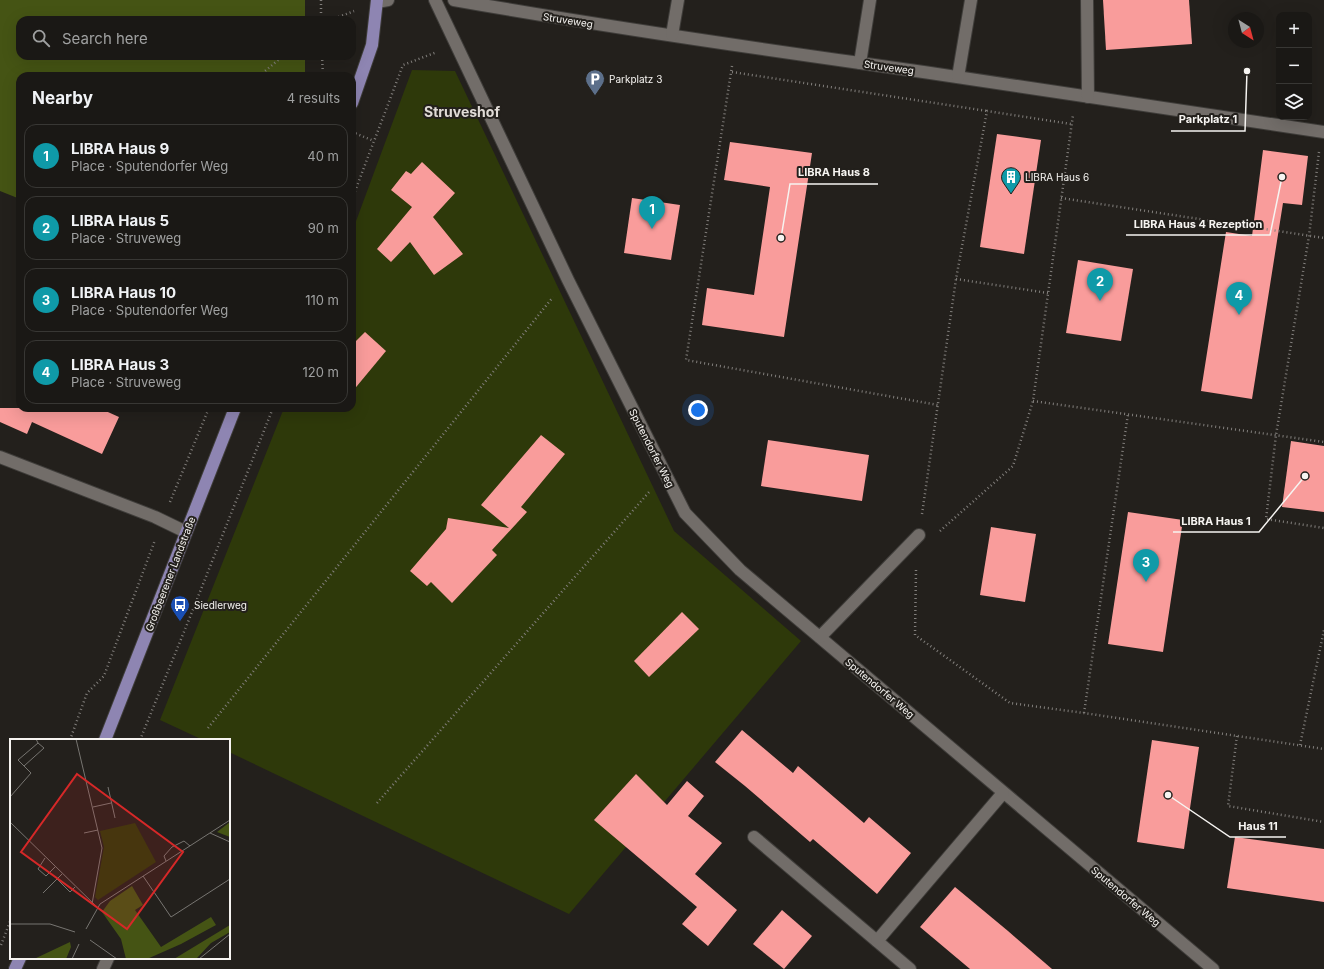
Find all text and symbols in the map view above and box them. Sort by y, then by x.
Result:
street label: Struveweg [542,10,594,30]
north arrow [1228,12,1264,48]
map controls [1276,12,1312,120]
button: + [1276,12,1312,48]
search box [16,16,356,60]
icon: search [30,27,52,49]
text: Search here [62,29,148,48]
button: − [1276,48,1312,84]
street label: Struveweg [863,58,915,76]
parking icon: Parkplatz 3 [584,68,606,96]
place label: Parkplatz 3 [609,73,662,85]
button: layers [1276,84,1312,120]
text: Nearby [32,88,93,108]
text: 4 results [287,90,340,106]
district label: Struveshof [424,103,500,120]
callout: Parkplatz 1 [1171,108,1245,131]
text: Parkplatz 1 [1179,112,1237,126]
text: LIBRA Haus 9 [71,139,169,158]
text: 1 [43,148,49,164]
text: 40 m [307,148,339,164]
text: Place · Sputendorfer Weg [71,158,228,174]
callout: LIBRA Haus 8 [790,161,878,184]
text: LIBRA Haus 8 [798,165,870,179]
building icon: LIBRA Haus 6 [1000,166,1022,194]
place label: LIBRA Haus 6 [1025,171,1089,183]
pin: 1 [639,196,665,229]
text: LIBRA Haus 5 [71,211,169,230]
callout: LIBRA Haus 4 Rezeption [1126,212,1270,235]
text: LIBRA Haus 4 Rezeption [1134,217,1262,231]
text: 2 [42,220,50,236]
text: 90 m [308,220,339,236]
text: Place · Struveweg [71,230,181,246]
pin: 2 [1087,268,1113,301]
pin: 4 [1226,282,1252,315]
text: LIBRA Haus 10 [71,283,176,302]
text: 3 [42,292,50,308]
text: 110 m [305,292,339,308]
text: Place · Sputendorfer Weg [71,302,228,318]
text: LIBRA Haus 3 [71,355,169,374]
text: 4 [42,364,50,380]
text: 120 m [303,364,339,380]
text: Place · Struveweg [71,374,181,390]
your location [688,400,708,420]
street label: Sputendorfer Weg [627,407,677,489]
callout: LIBRA Haus 1 [1173,509,1259,532]
text: LIBRA Haus 1 [1181,514,1251,528]
street label: Großbeerener Landstraße [143,515,198,633]
pin: 3 [1133,549,1159,582]
bus stop icon: Siedlerweg [169,594,191,622]
place label: Siedlerweg [194,599,247,611]
street label: Sputendorfer Weg [843,656,917,720]
inset map [10,739,230,959]
callout: Haus 11 [1230,814,1286,837]
text: Haus 11 [1238,819,1278,833]
street label: Sputendorfer Weg [1089,864,1163,928]

